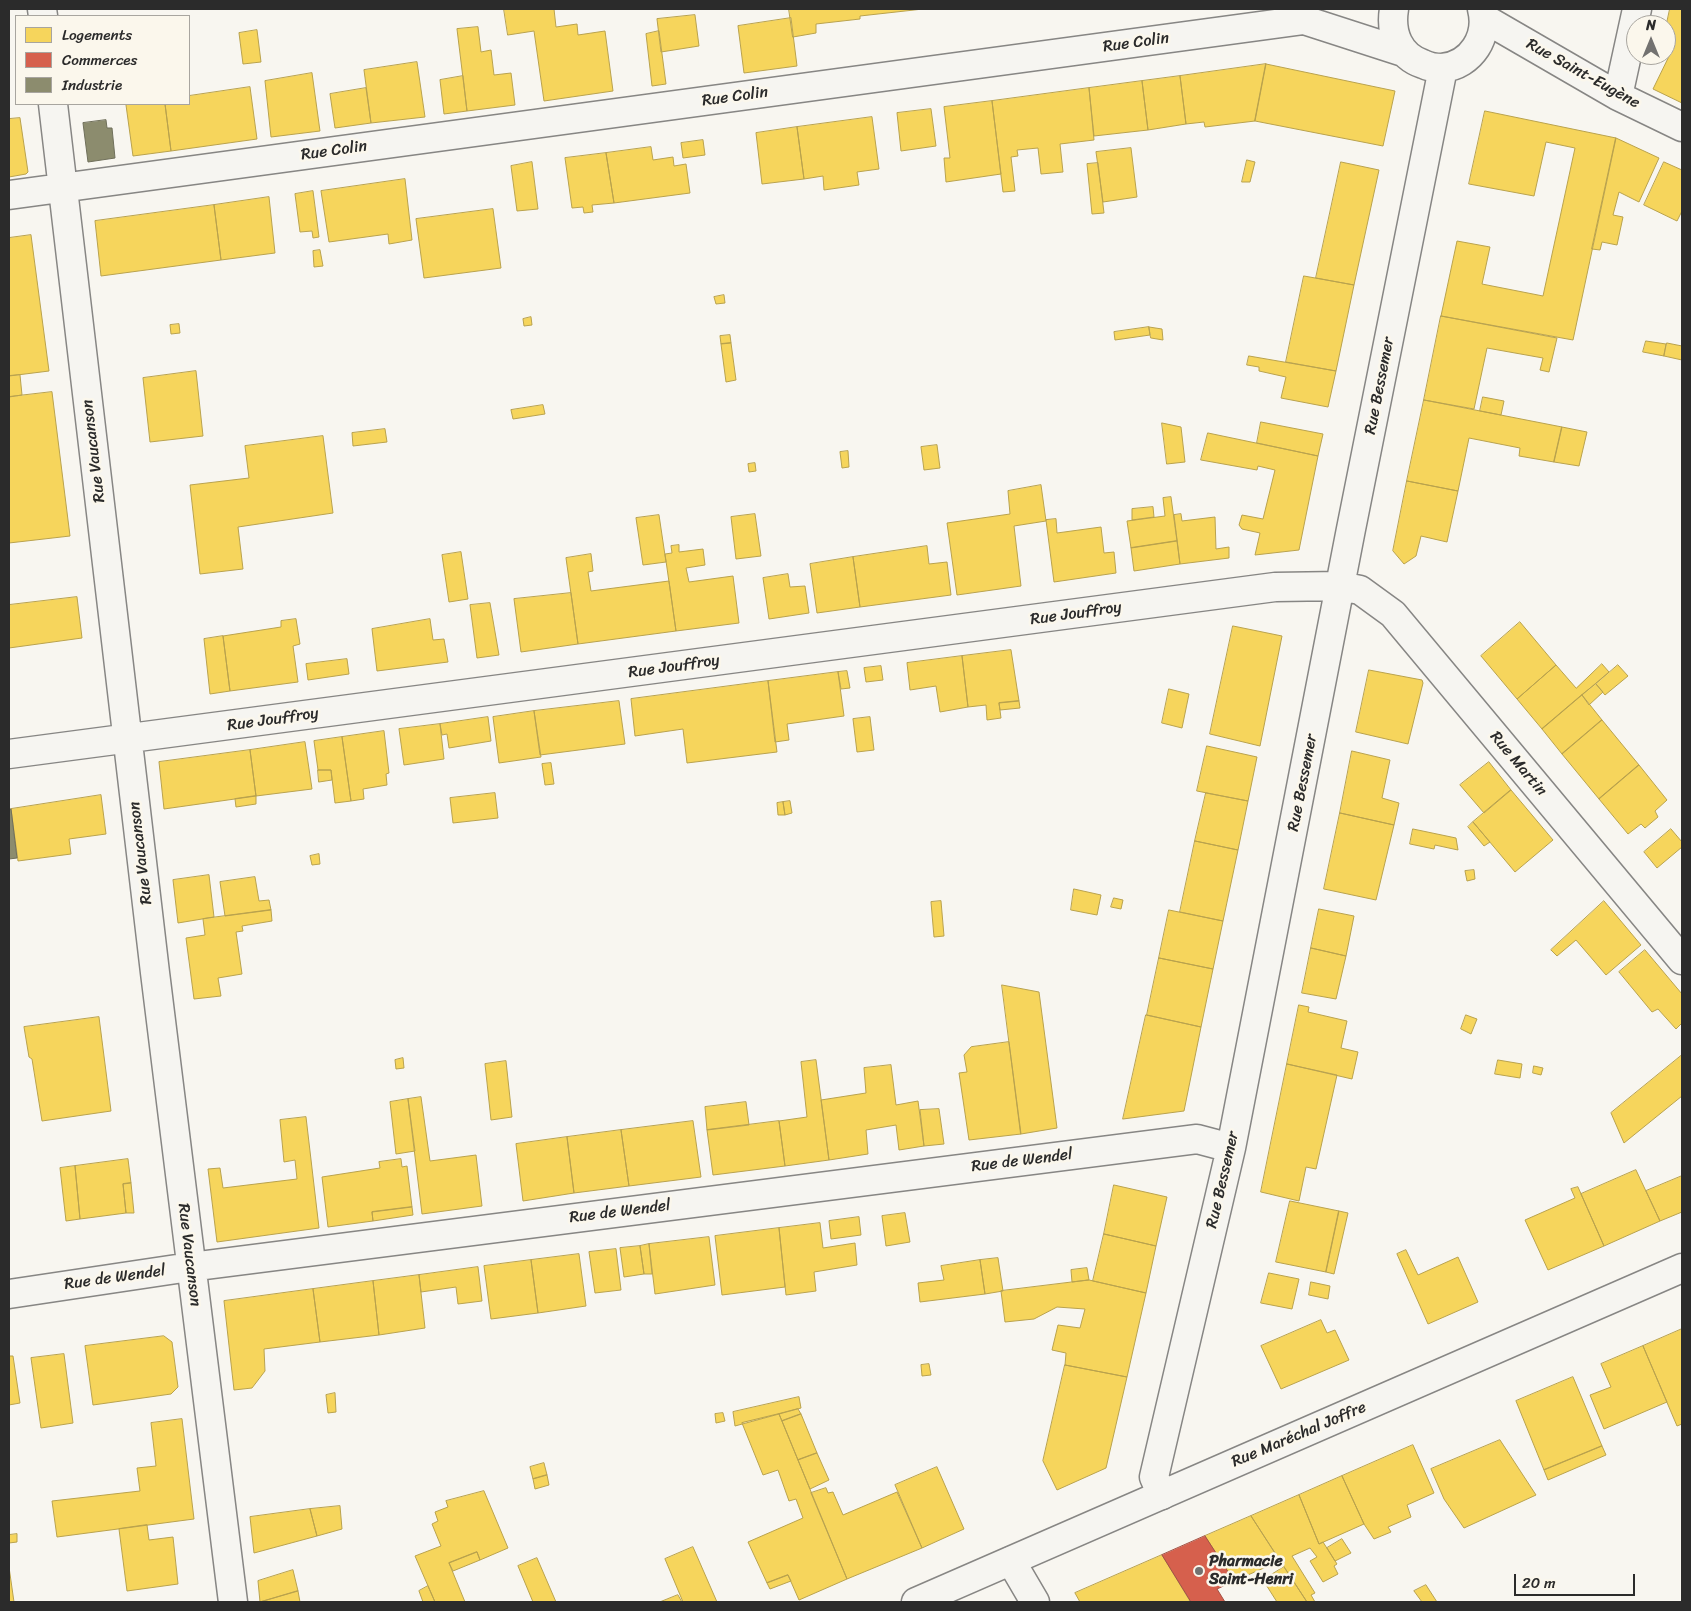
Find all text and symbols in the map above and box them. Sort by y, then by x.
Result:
text: N [1646,13,1656,38]
legend [15,15,190,105]
north arrow [1626,15,1676,65]
text: Logements [62,22,132,48]
street label: Rue Colin [1102,29,1170,57]
street label: Rue Saint-Eugène [1523,35,1643,113]
text: Commerces [62,47,138,73]
text: Industrie [62,72,122,98]
street label: Rue Colin [701,83,769,111]
street label: Rue Colin [300,137,368,165]
street label: Rue Bessemer [1361,336,1399,436]
street label: Rue Vaucanson [78,398,110,504]
street label: Rue Jouffroy [1029,598,1123,630]
street label: Rue Jouffroy [627,651,721,683]
street label: Rue Jouffroy [226,704,320,736]
street label: Rue Martin [1485,728,1551,800]
street label: Rue Bessemer [1284,733,1322,833]
street label: Rue Vaucanson [125,800,157,906]
street label: Rue Bessemer [1203,1130,1243,1230]
street label: Rue de Wendel [970,1145,1074,1177]
street label: Rue de Wendel [568,1196,672,1228]
street label: Rue Vaucanson [173,1202,205,1308]
street label: Rue de Wendel [63,1261,167,1295]
street label: Rue Maréchal Joffre [1229,1398,1369,1472]
place label: Pharmacie Saint-Henri [1209,1552,1293,1590]
scale bar [1516,1564,1637,1596]
marker: Pharmacie Saint-Henri [1193,1565,1205,1577]
text: 20 m [1522,1570,1556,1596]

